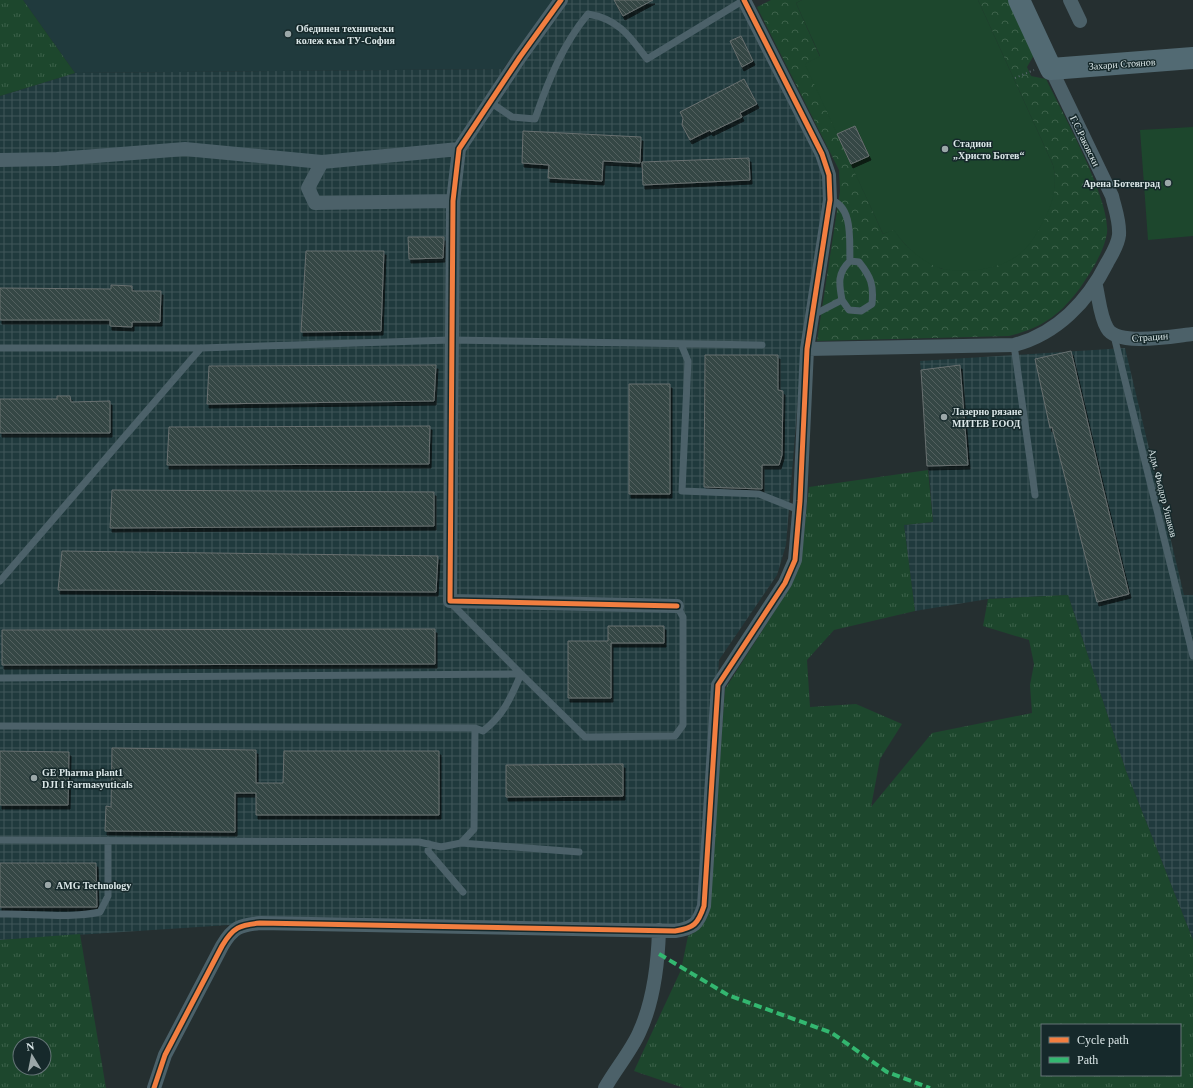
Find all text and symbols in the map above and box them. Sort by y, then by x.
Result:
place label: Обединен технически колеж към ТУ-София [296,23,395,46]
marker: Обединен технически колеж към ТУ-София [283,29,293,39]
street label: Захари Стоянов [1088,56,1156,72]
street label: Г.С.Раковски [1068,114,1102,169]
place label: Стадион „Христо Ботев“ [953,138,1025,161]
marker: Стадион „Христо Ботев“ [940,144,950,154]
place label: Арена Ботевград [1083,178,1160,189]
marker: Арена Ботевград [1163,178,1173,188]
street label: Страцин [1131,330,1169,344]
place label: Лазерно рязане МИТЕВ ЕООД [952,406,1022,429]
marker: Лазерно рязане МИТЕВ ЕООД [939,412,949,422]
street label: Адм. Фьодор Ушаков [1147,448,1179,539]
place label: GE Pharma plant1 DJI I Farmasyuticals [42,767,133,790]
marker: GE Pharma plant1 DJI I Farmasyuticals [29,773,39,783]
marker: AMG Technology [43,880,53,890]
place label: AMG Technology [56,880,131,891]
legend [1041,1024,1181,1076]
text: Cycle path [1077,1033,1129,1047]
north arrow [12,1036,52,1076]
text: N [25,1040,35,1053]
text: Path [1077,1053,1098,1067]

